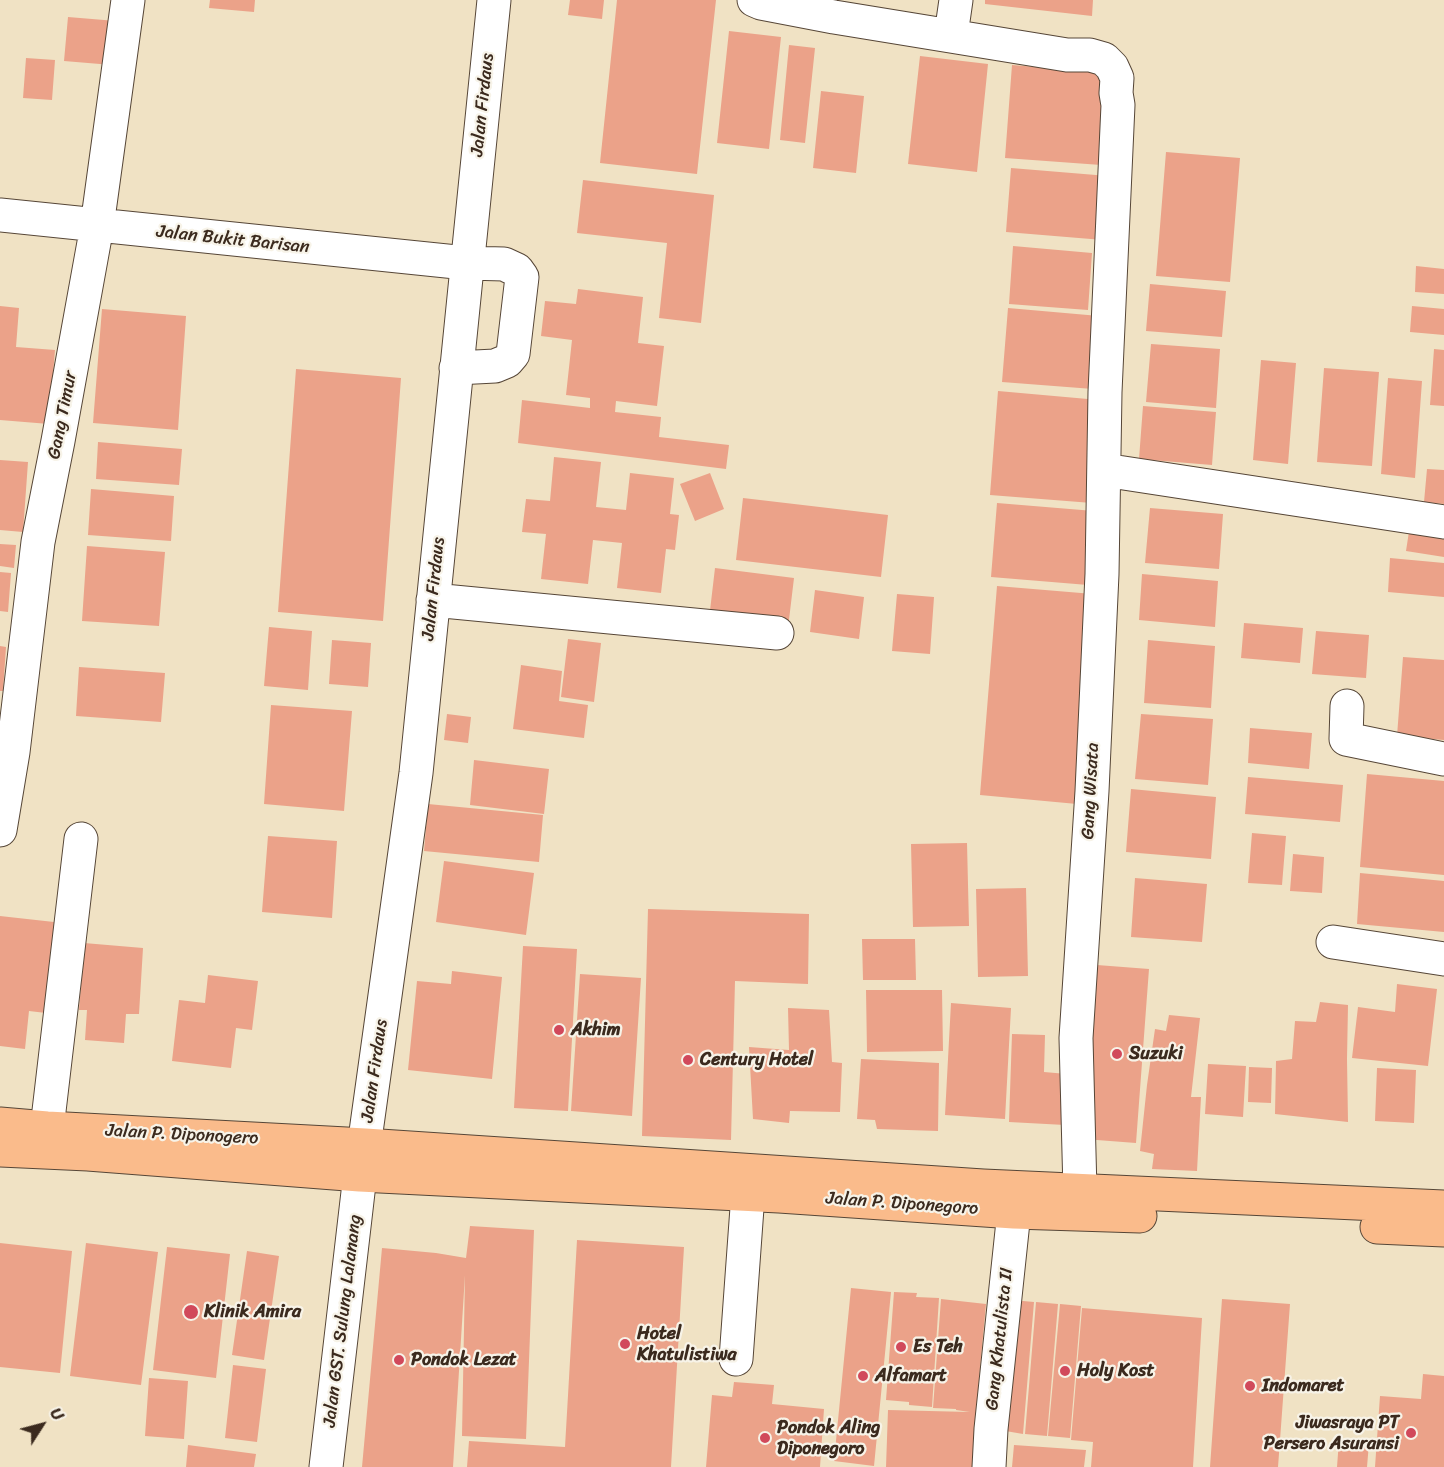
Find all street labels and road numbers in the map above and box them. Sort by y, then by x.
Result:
street label: Jalan Firdaus [467,52,499,158]
street label: Jalan Bukit Barisan [155,221,311,259]
street label: Gang Timur [44,369,82,461]
street label: Jalan Firdaus [418,536,450,642]
street label: Gang Wisata [1078,742,1104,840]
street label: Jalan Firdaus [357,1018,393,1124]
street label: Jalan P. Diponogero [105,1120,259,1150]
street label: Jalan P. Diponegoro [825,1188,979,1220]
street label: Jalan GST. Sulung Lalanang [319,1213,367,1429]
street label: Gang Khatulista II [982,1267,1018,1411]

